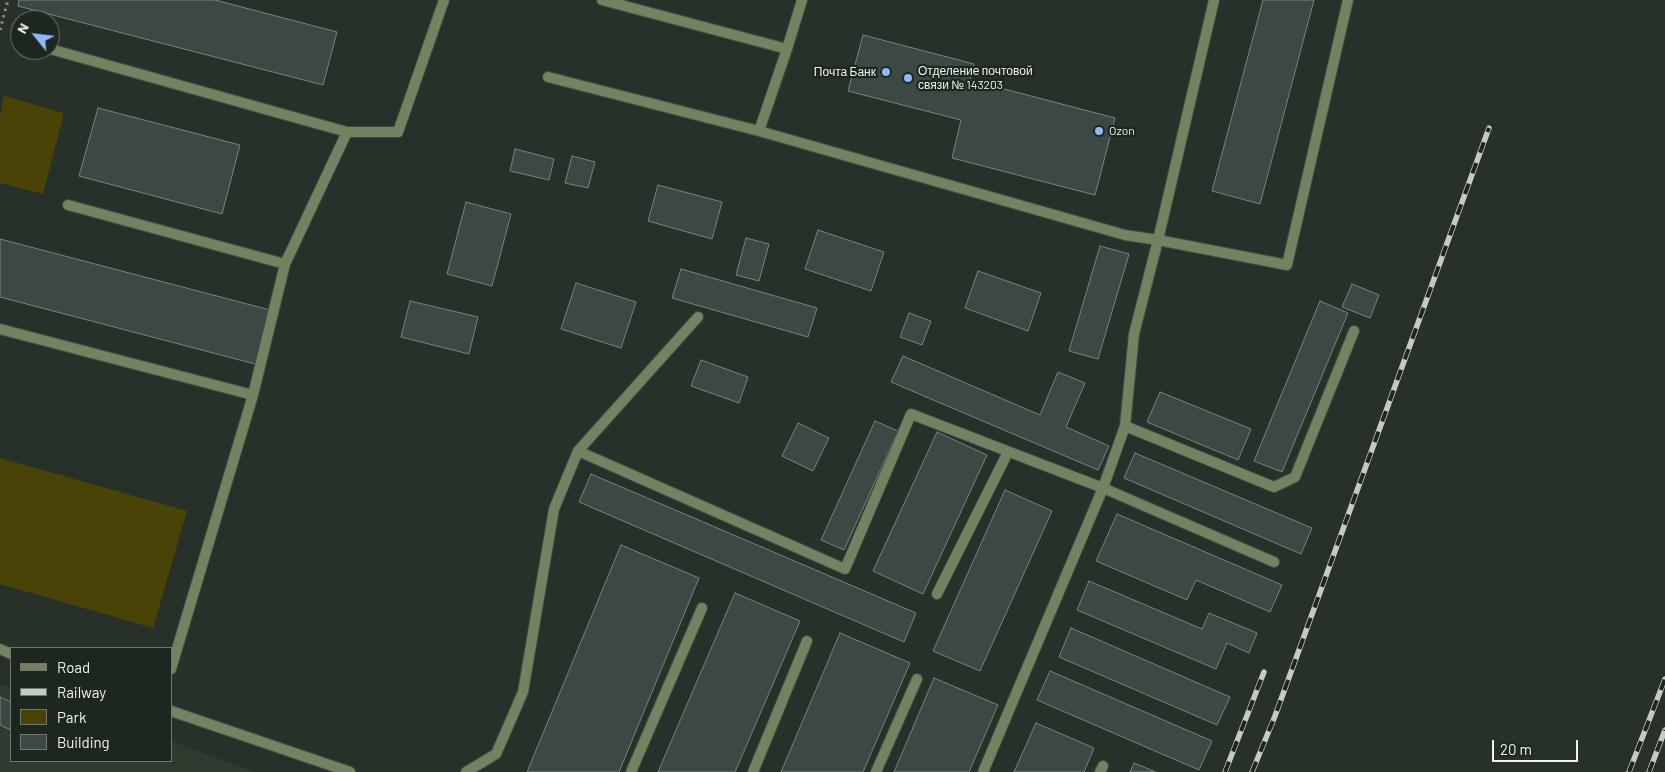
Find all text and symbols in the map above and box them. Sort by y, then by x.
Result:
north arrow [10,10,60,60]
text: N [13,20,32,36]
place label: Отделение почтовой связи № 143203 [918,64,1033,92]
place label: Почта Банк [814,65,876,79]
marker: Почта Банк [880,66,892,78]
marker: Отделение почтовой связи № 143203 [902,72,914,84]
place label: Ozon [1109,124,1135,138]
marker: Ozon [1093,125,1105,137]
legend [10,647,172,762]
text: Road [57,658,90,676]
text: Railway [57,683,106,701]
text: Park [57,708,86,726]
scale bar [1495,730,1581,762]
text: Building [57,733,110,751]
text: 20 m [1500,740,1532,758]

